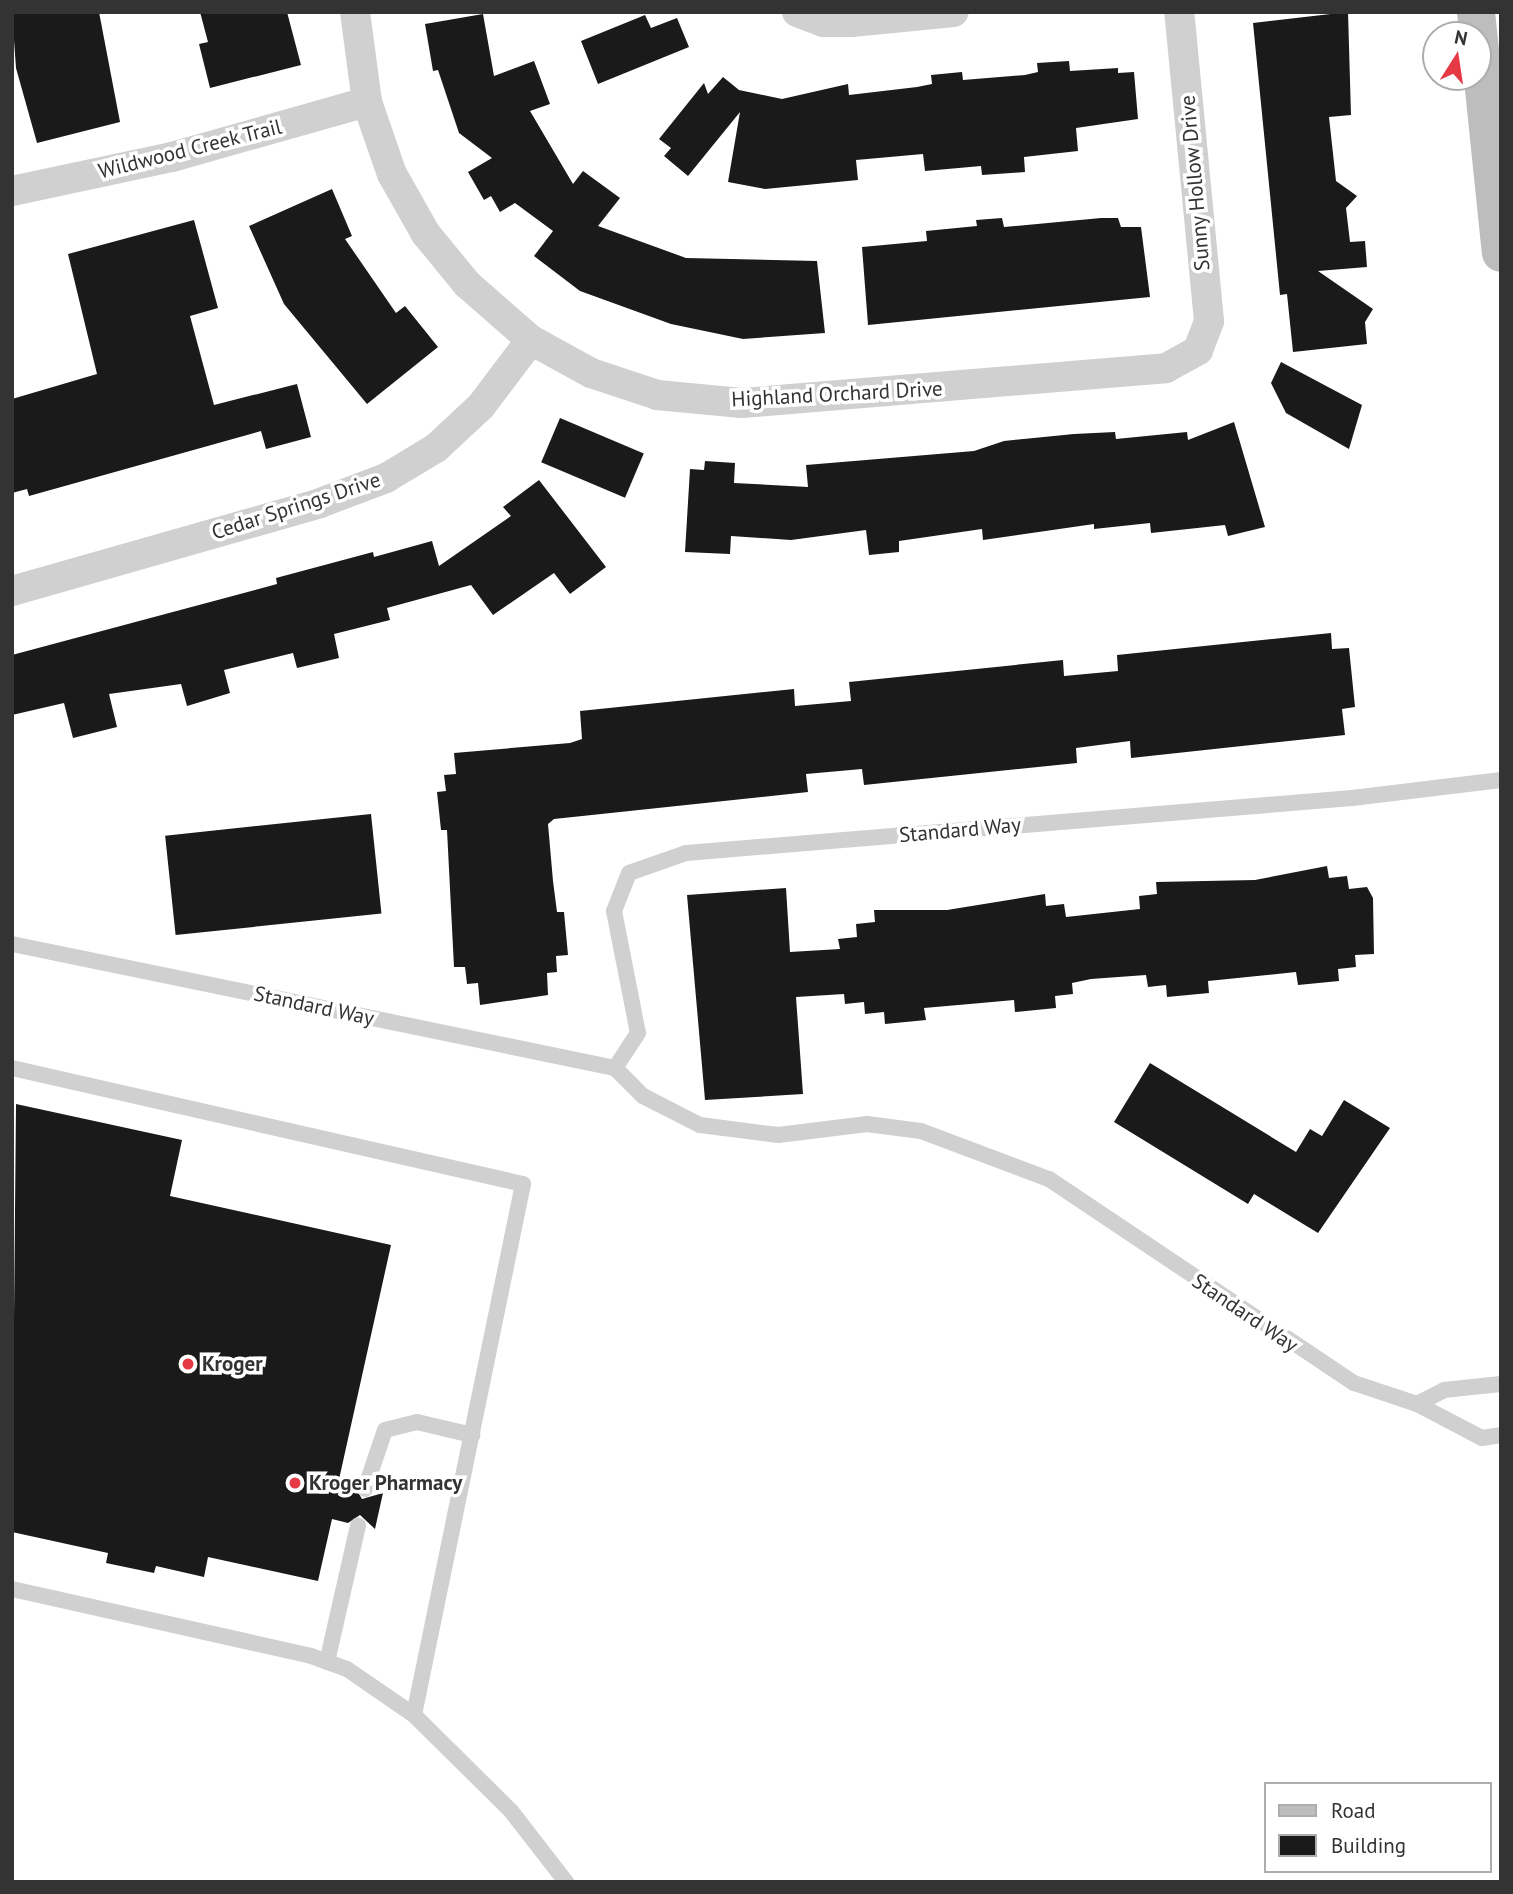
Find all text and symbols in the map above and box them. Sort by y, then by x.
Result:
north arrow [1422,21,1492,91]
text: N [1452,24,1470,50]
street label: Sunny Hollow Drive [1175,93,1215,273]
street label: Wildwood Creek Trail [95,114,285,184]
street label: Highland Orchard Drive [731,376,943,412]
street label: Cedar Springs Drive [208,467,384,545]
street label: Standard Way [898,812,1022,848]
street label: Standard Way [251,981,377,1031]
street label: Standard Way [1187,1268,1303,1358]
place label: Kroger [202,1351,263,1377]
marker: Kroger [180,1356,196,1372]
place label: Kroger Pharmacy [309,1470,462,1496]
marker: Kroger Pharmacy [287,1475,303,1491]
legend [1264,1782,1492,1873]
text: Road [1331,1797,1375,1824]
text: Building [1331,1832,1406,1859]

